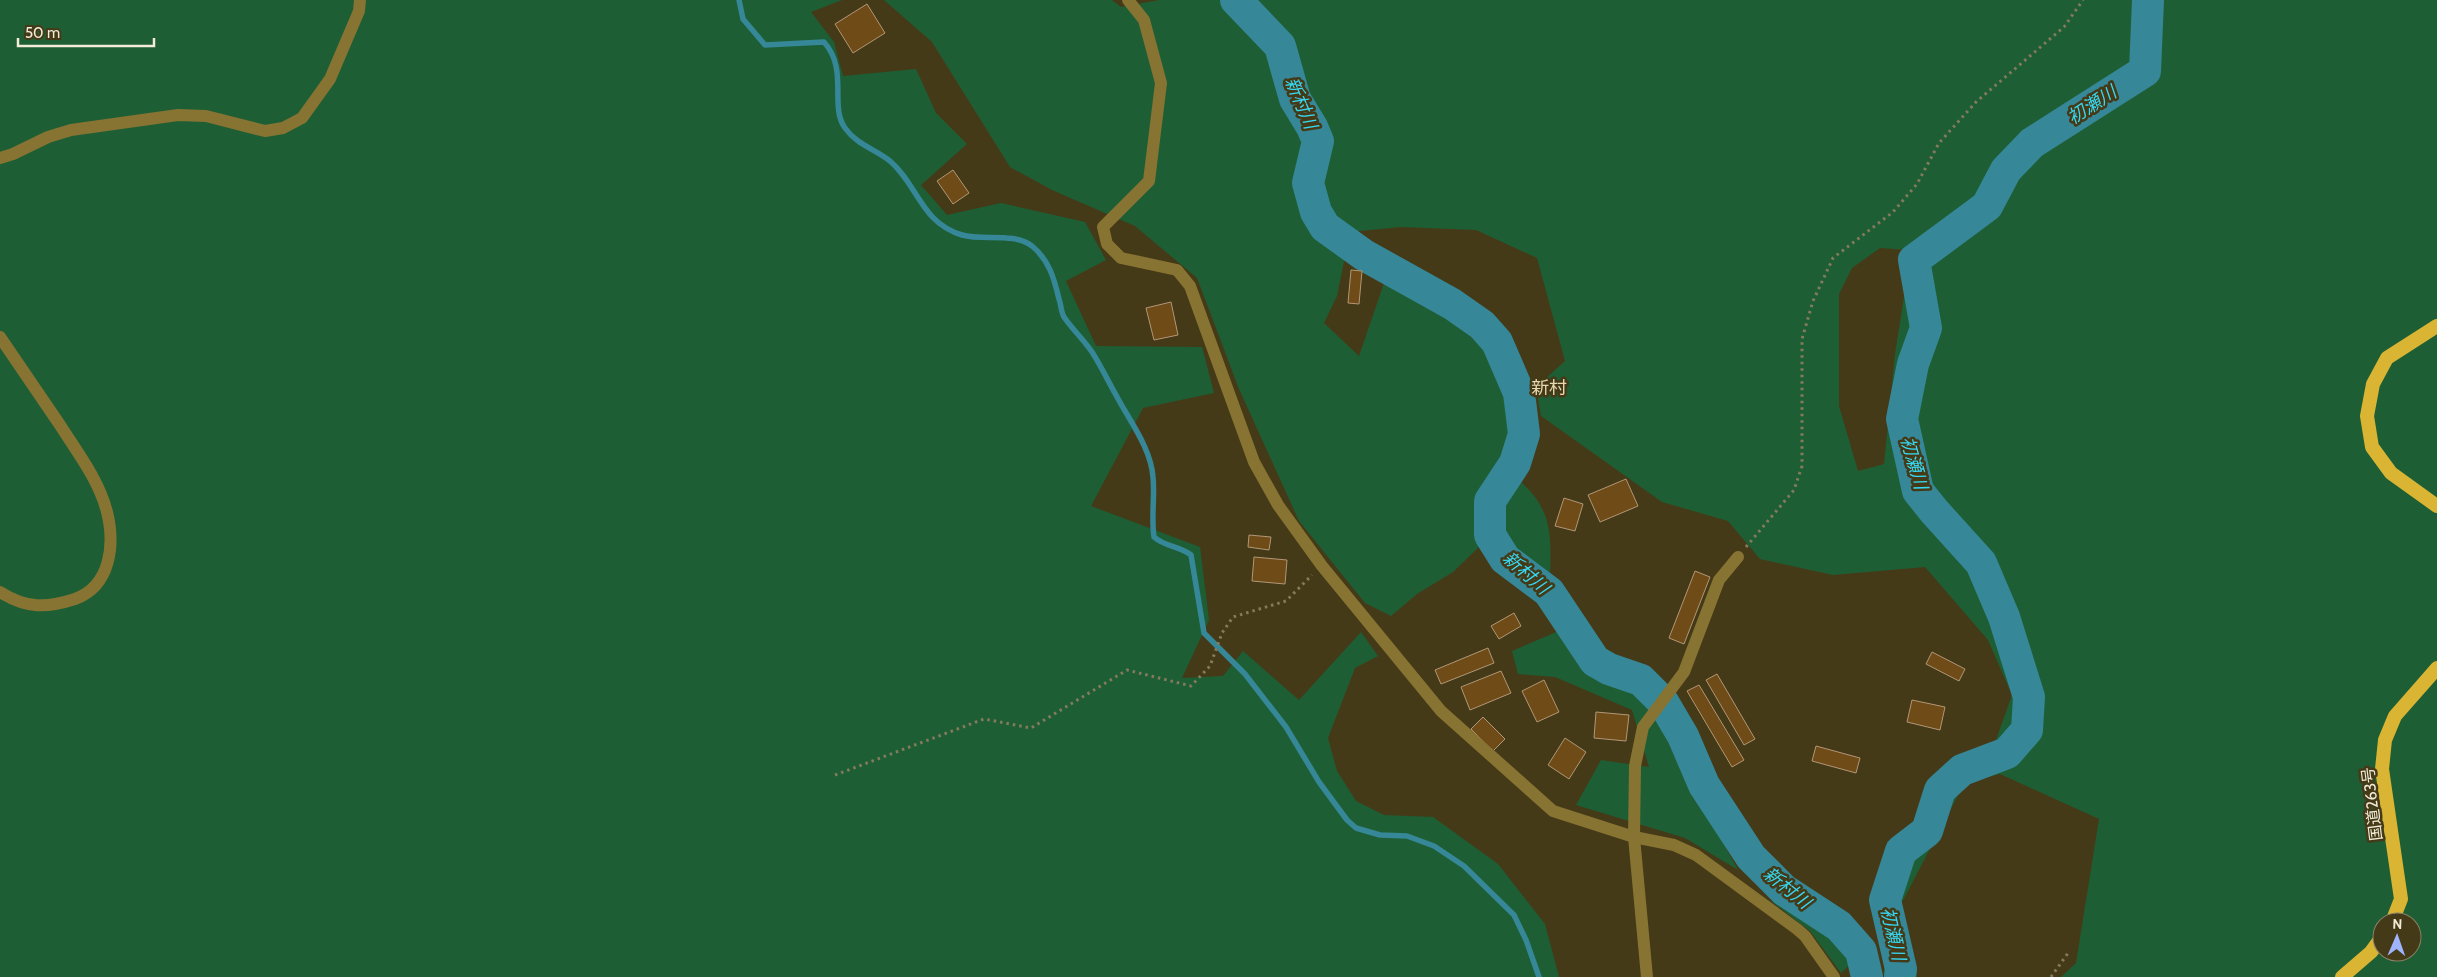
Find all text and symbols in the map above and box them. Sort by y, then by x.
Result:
scale bar [18,15,154,47]
text: 50 m [25,24,60,42]
water label: 新村川 [1280,74,1322,134]
water label: 初瀬川 [2063,80,2122,129]
district label: 新村 [1531,377,1567,399]
water label: 初瀬川 [1896,434,1933,494]
water label: 新村川 [1498,547,1555,600]
street label: 国道263号 [2358,766,2386,842]
water label: 新村川 [1759,862,1816,915]
water label: 初瀬川 [1876,905,1910,965]
north arrow [2372,912,2422,962]
text: N [2392,915,2403,933]

